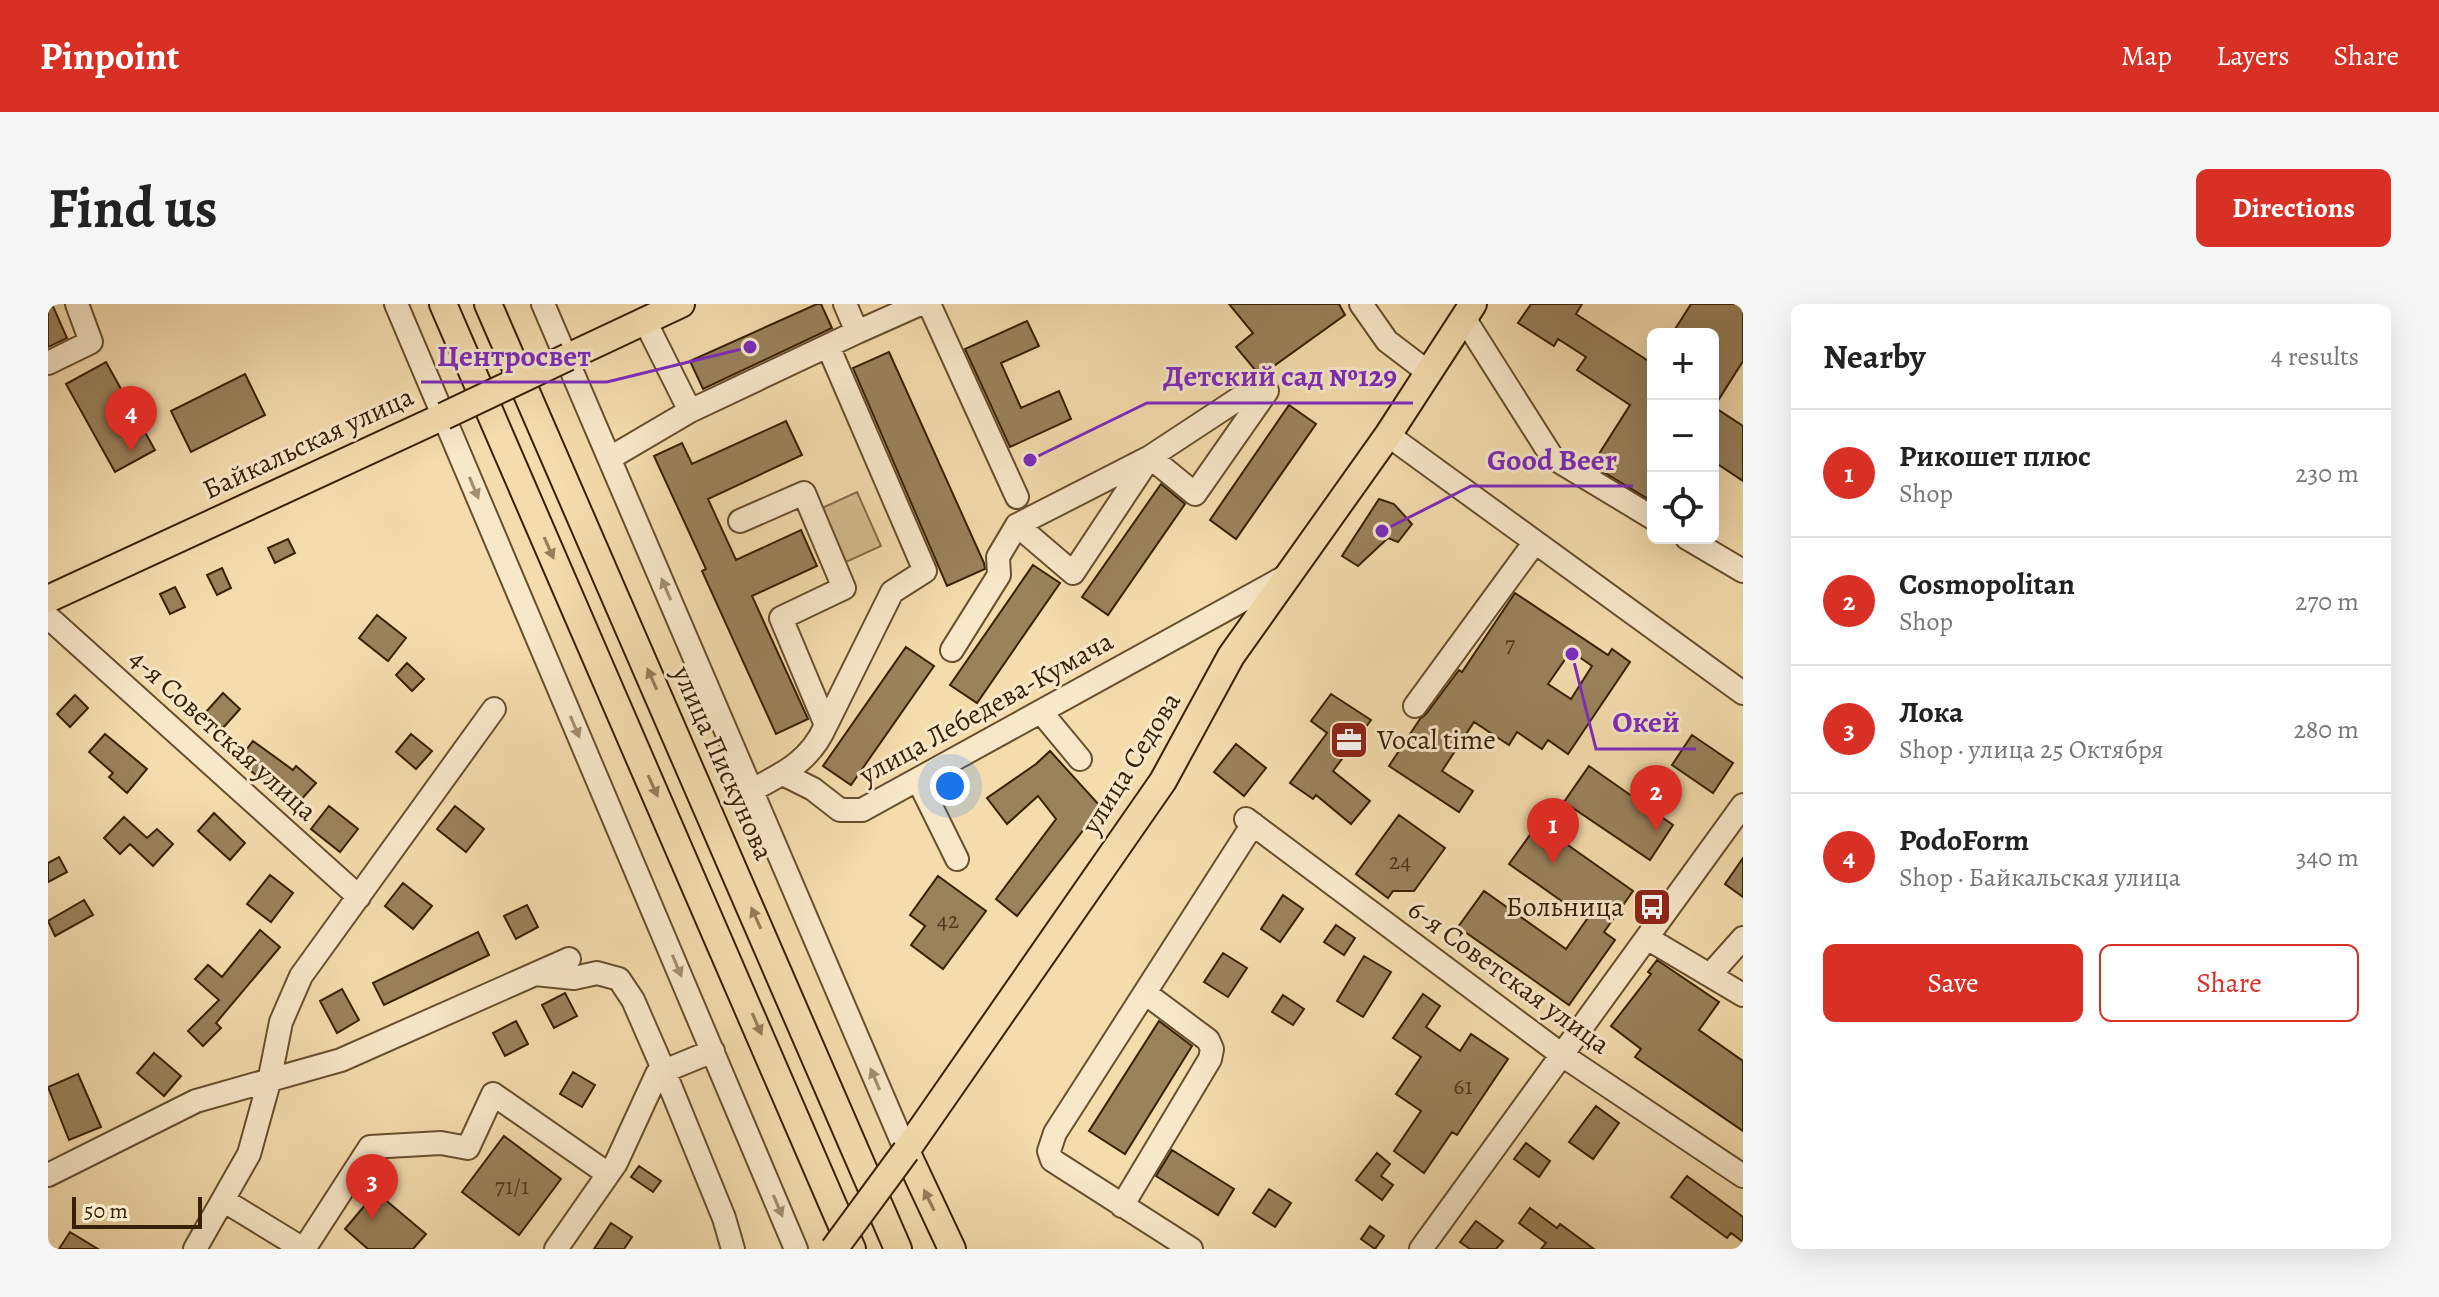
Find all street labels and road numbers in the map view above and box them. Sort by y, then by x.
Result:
street label: Байкальская улица [196,377,420,509]
street label: улица Лебедева-Кумача [851,622,1120,794]
street label: 4-я Советская улица [121,640,325,830]
street label: улица Пискунова [663,659,783,866]
street label: улица Седова [1072,685,1190,842]
street label: 6-я Советская улица [1400,891,1618,1063]

